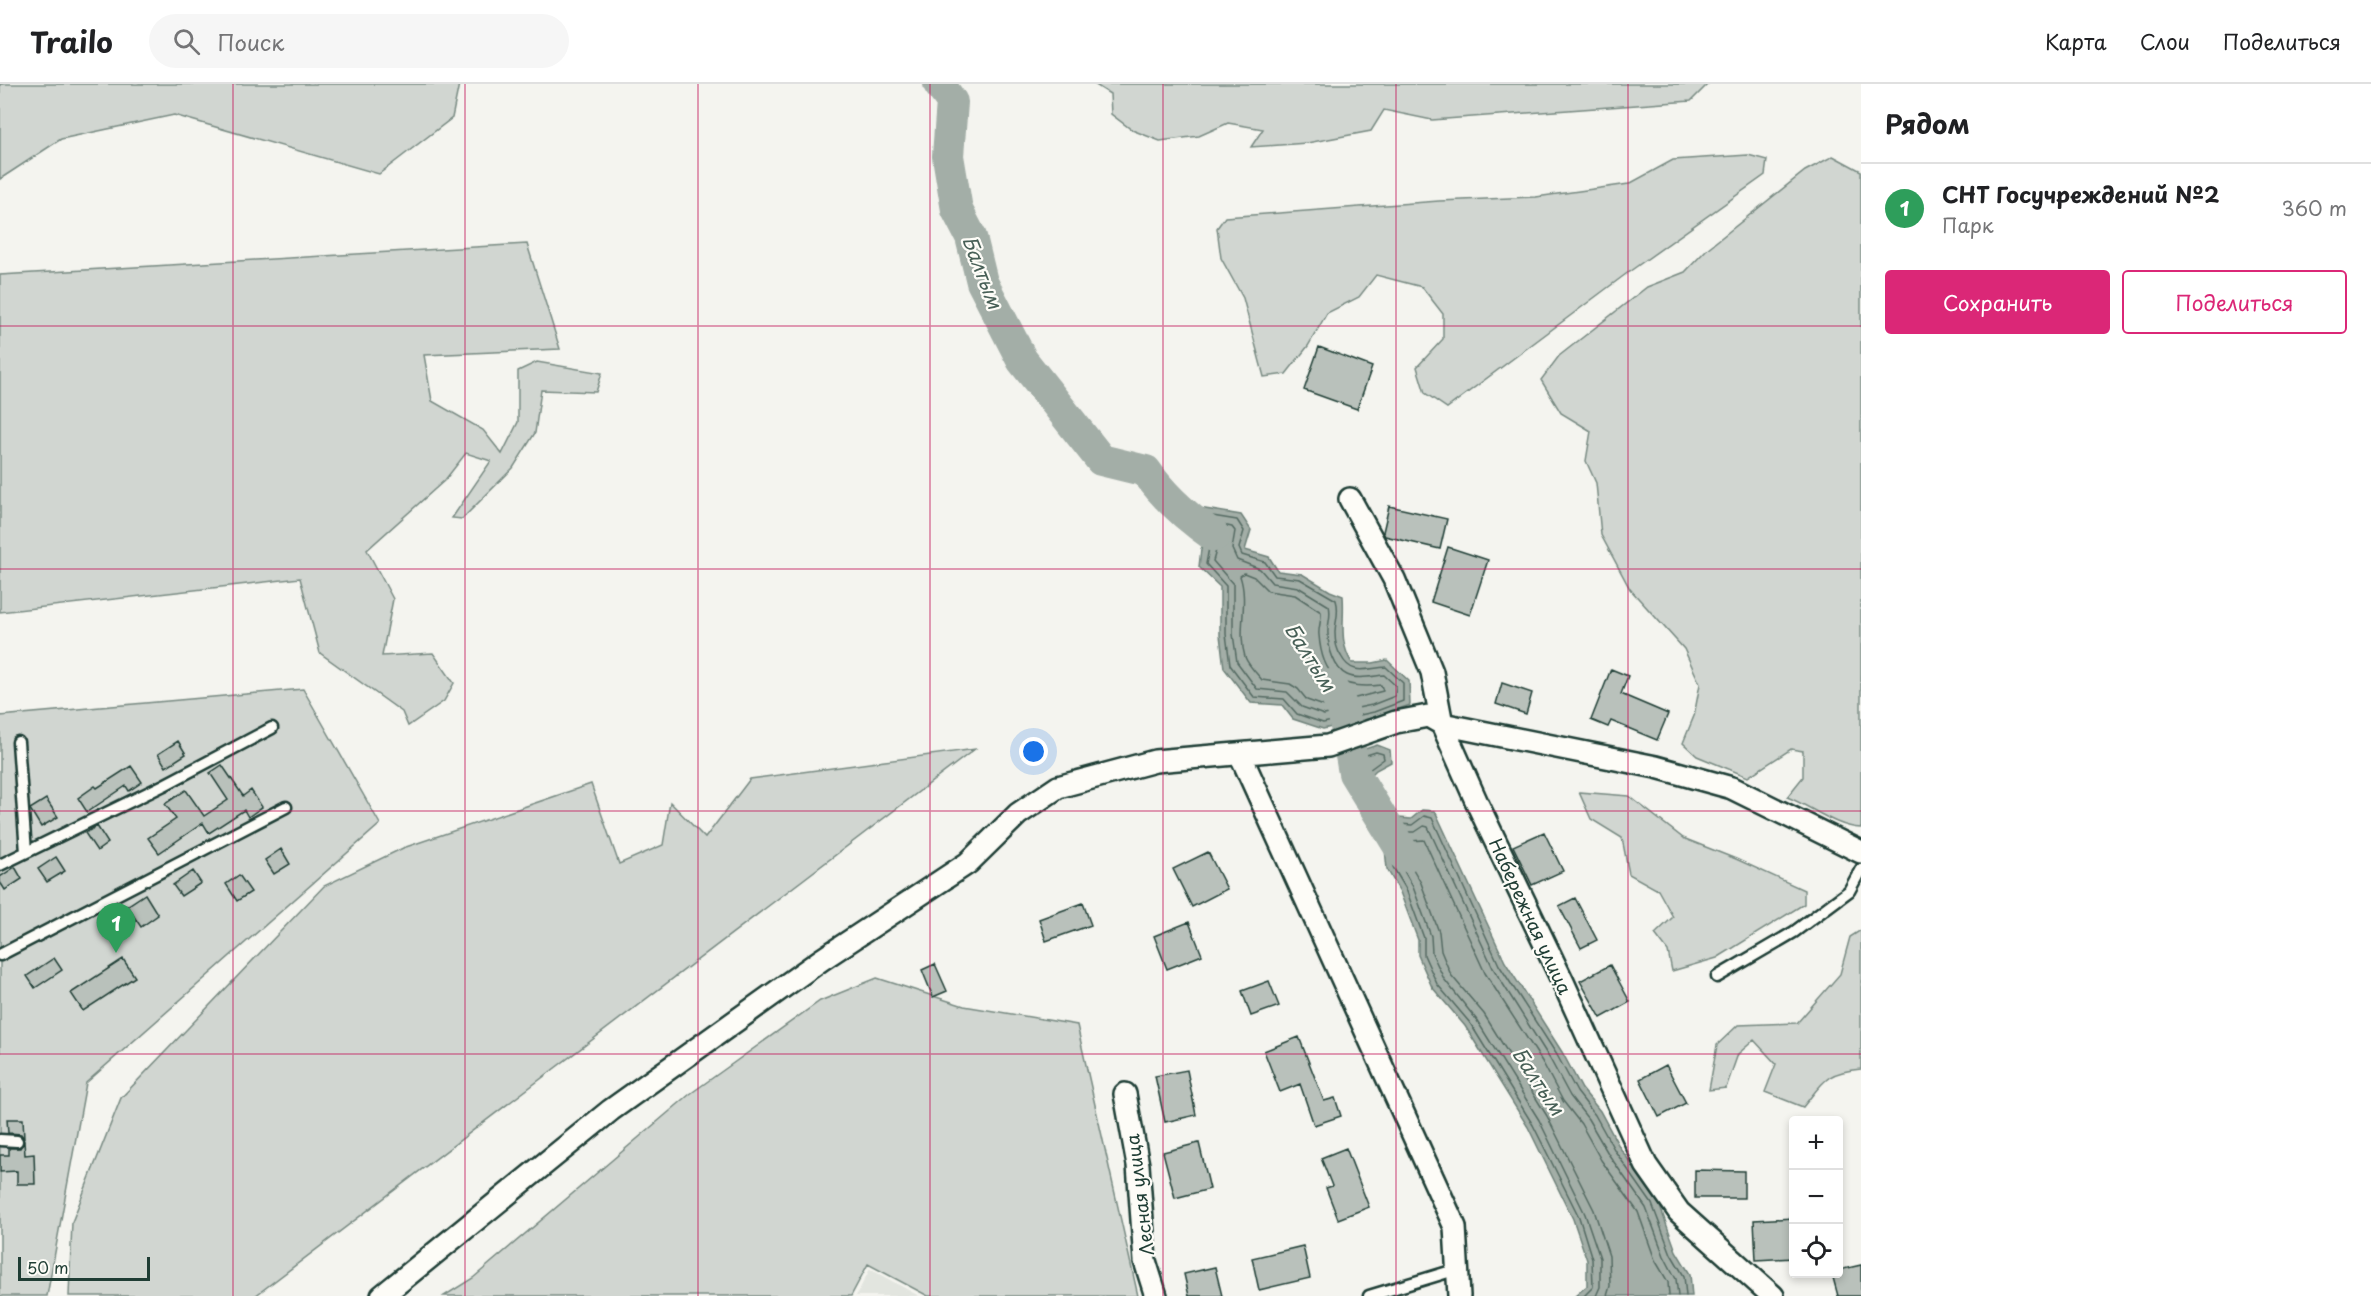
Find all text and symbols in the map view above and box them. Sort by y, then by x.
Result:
search box [149,14,569,68]
text: Trailo [30,20,113,63]
icon: search [170,25,203,58]
text: Поиск [218,25,284,58]
text: Карта [2045,25,2107,57]
text: Слои [2140,25,2190,57]
text: Поделиться [2223,25,2341,57]
text: Рядом [1885,104,1970,143]
text: СНТ Госучреждений №2 [1942,177,2219,210]
text: 1 [1900,193,1909,223]
text: 360 m [2281,193,2347,223]
text: Парк [1942,210,1994,240]
water label: Балтым [955,231,1011,314]
button: Сохранить [1885,270,2110,334]
button: Поделиться [2122,270,2347,334]
water label: Балтым [1278,617,1344,698]
your location [1019,737,1048,766]
street label: Набережная улица [1483,833,1579,999]
pin: 1 [96,904,136,953]
water label: Балтым [1506,1041,1573,1122]
map controls [1789,1116,1843,1278]
button: + [1789,1116,1843,1170]
street label: Лесная улица [1118,1132,1160,1257]
button: − [1789,1170,1843,1224]
button: locate [1789,1224,1843,1278]
scale bar [18,1254,150,1282]
text: 50 m [27,1255,68,1279]

